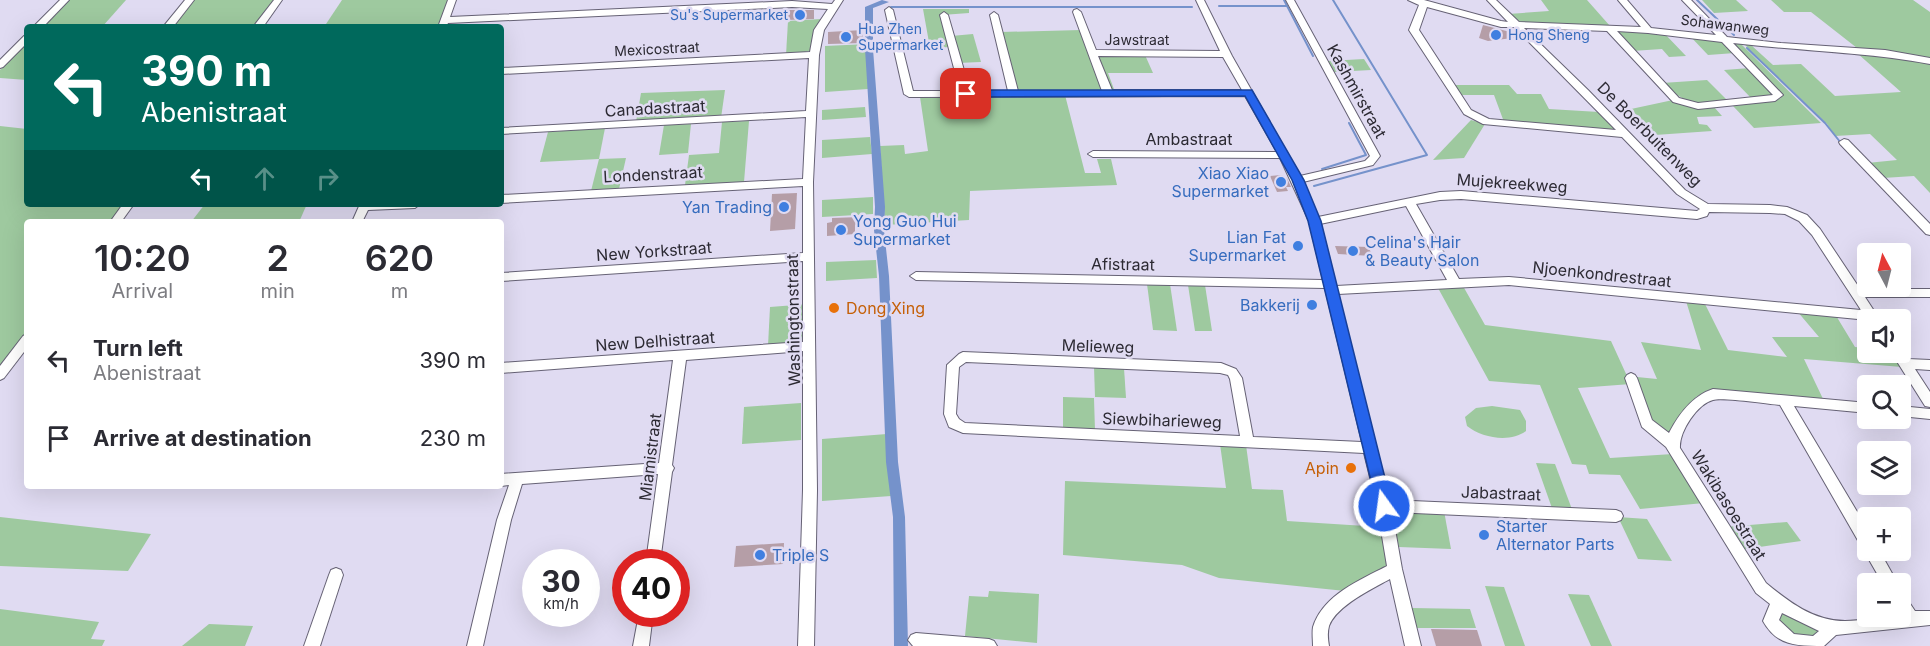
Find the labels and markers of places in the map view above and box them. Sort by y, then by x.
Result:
place label: Su's Supermarket [670,6,788,23]
marker: Su's Supermarket [793,8,807,22]
place label: Hua Zhen Supermarket [858,20,944,53]
place label: Hong Sheng [1508,26,1590,43]
marker: Hong Sheng [1489,28,1503,42]
marker: Hua Zhen Supermarket [839,30,853,44]
pin [940,68,991,119]
place label: Xiao Xiao Supermarket [1172,163,1269,201]
marker: Xiao Xiao Supermarket [1274,175,1288,189]
place label: Yan Trading [682,197,772,217]
marker: Yan Trading [777,200,791,214]
place label: Yong Guo Hui Supermarket [853,211,957,249]
marker: Yong Guo Hui Supermarket [834,223,848,237]
place label: Lian Fat Supermarket [1189,227,1286,265]
place label: Celina's Hair & Beauty Salon [1365,232,1479,270]
marker: Lian Fat Supermarket [1291,239,1305,253]
marker: Celina's Hair & Beauty Salon [1346,244,1360,258]
place label: Bakkerij [1240,295,1300,315]
place label: Dong Xing [846,298,925,318]
marker: Bakkerij [1305,298,1319,312]
marker: Dong Xing [827,301,841,315]
place label: Apin [1305,458,1339,478]
marker: Apin [1344,461,1358,475]
place label: Starter Alternator Parts [1496,516,1614,554]
marker: Starter Alternator Parts [1477,528,1491,542]
place label: Triple S [772,545,829,565]
marker: Triple S [753,548,767,562]

